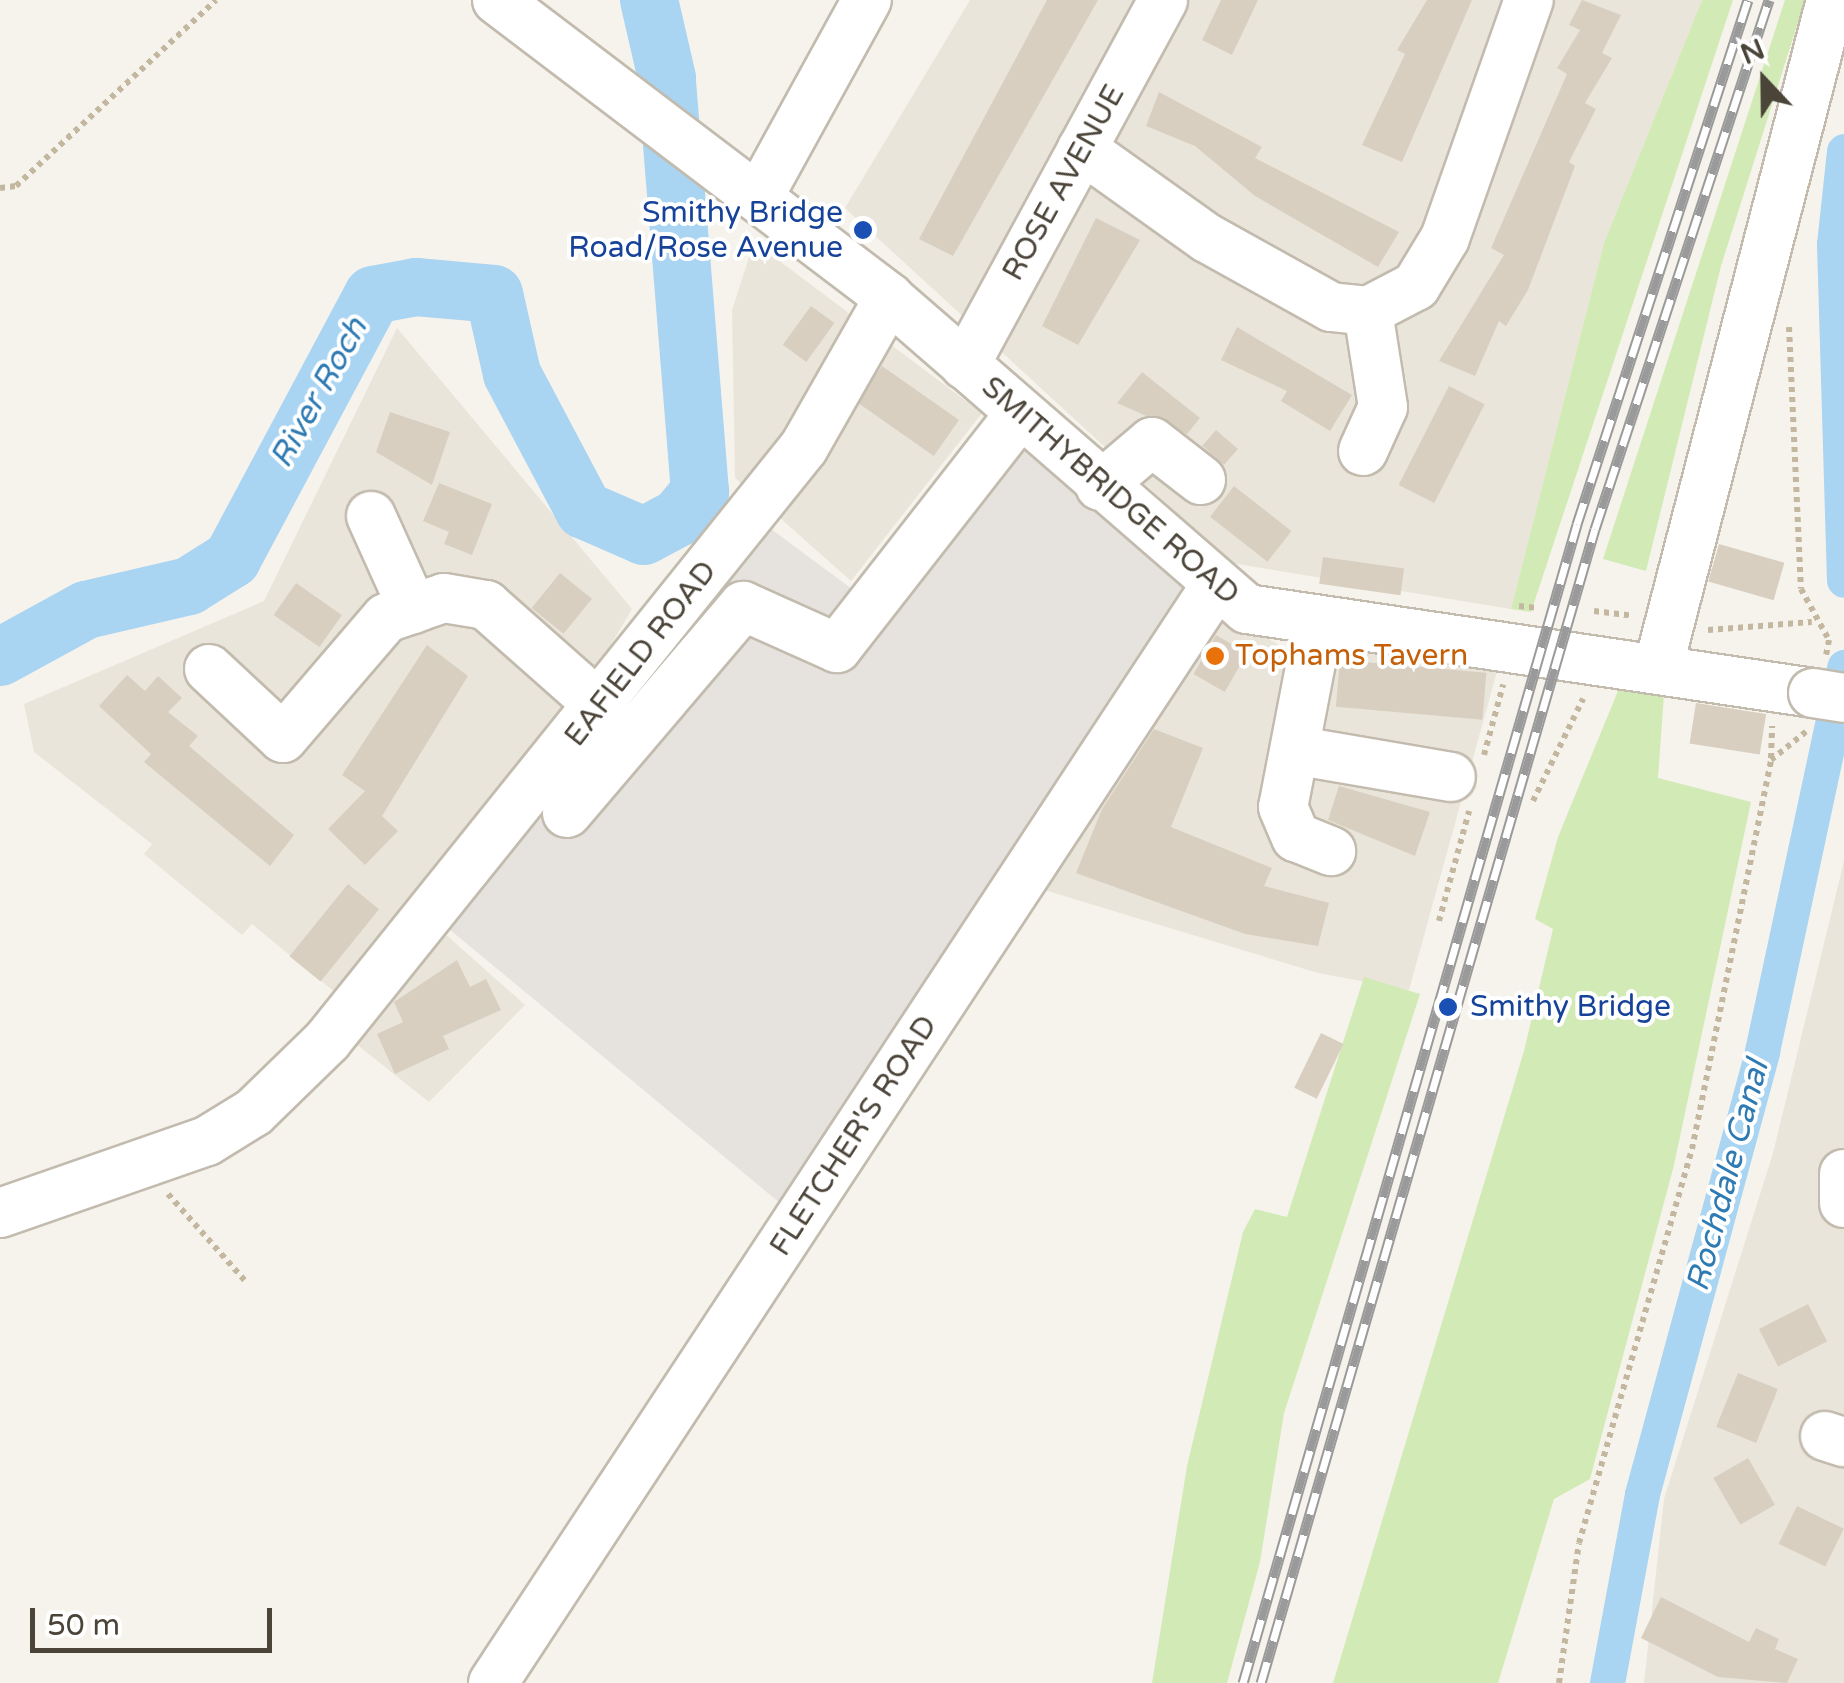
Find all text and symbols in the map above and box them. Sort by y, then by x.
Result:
north arrow [1714,30,1814,130]
text: N [1736,32,1770,72]
street label: ROSE AVENUE [995,79,1133,287]
place label: Smithy Bridge Road/Rose Avenue [568,195,843,266]
marker: Smithy Bridge Road/Rose Avenue [852,219,874,241]
water label: River Roch [262,312,376,474]
street label: SMITHYBRIDGE ROAD [974,369,1246,613]
street label: EAFIELD ROAD [557,554,725,754]
place label: Tophams Tavern [1235,638,1468,674]
marker: Tophams Tavern [1204,645,1226,667]
place label: Smithy Bridge [1470,989,1671,1025]
marker: Smithy Bridge [1435,994,1461,1020]
street label: FLETCHER'S ROAD [763,1009,945,1263]
water label: Rochdale Canal [1679,1057,1777,1295]
scale bar [35,1588,278,1650]
text: 50 m [47,1607,120,1644]

